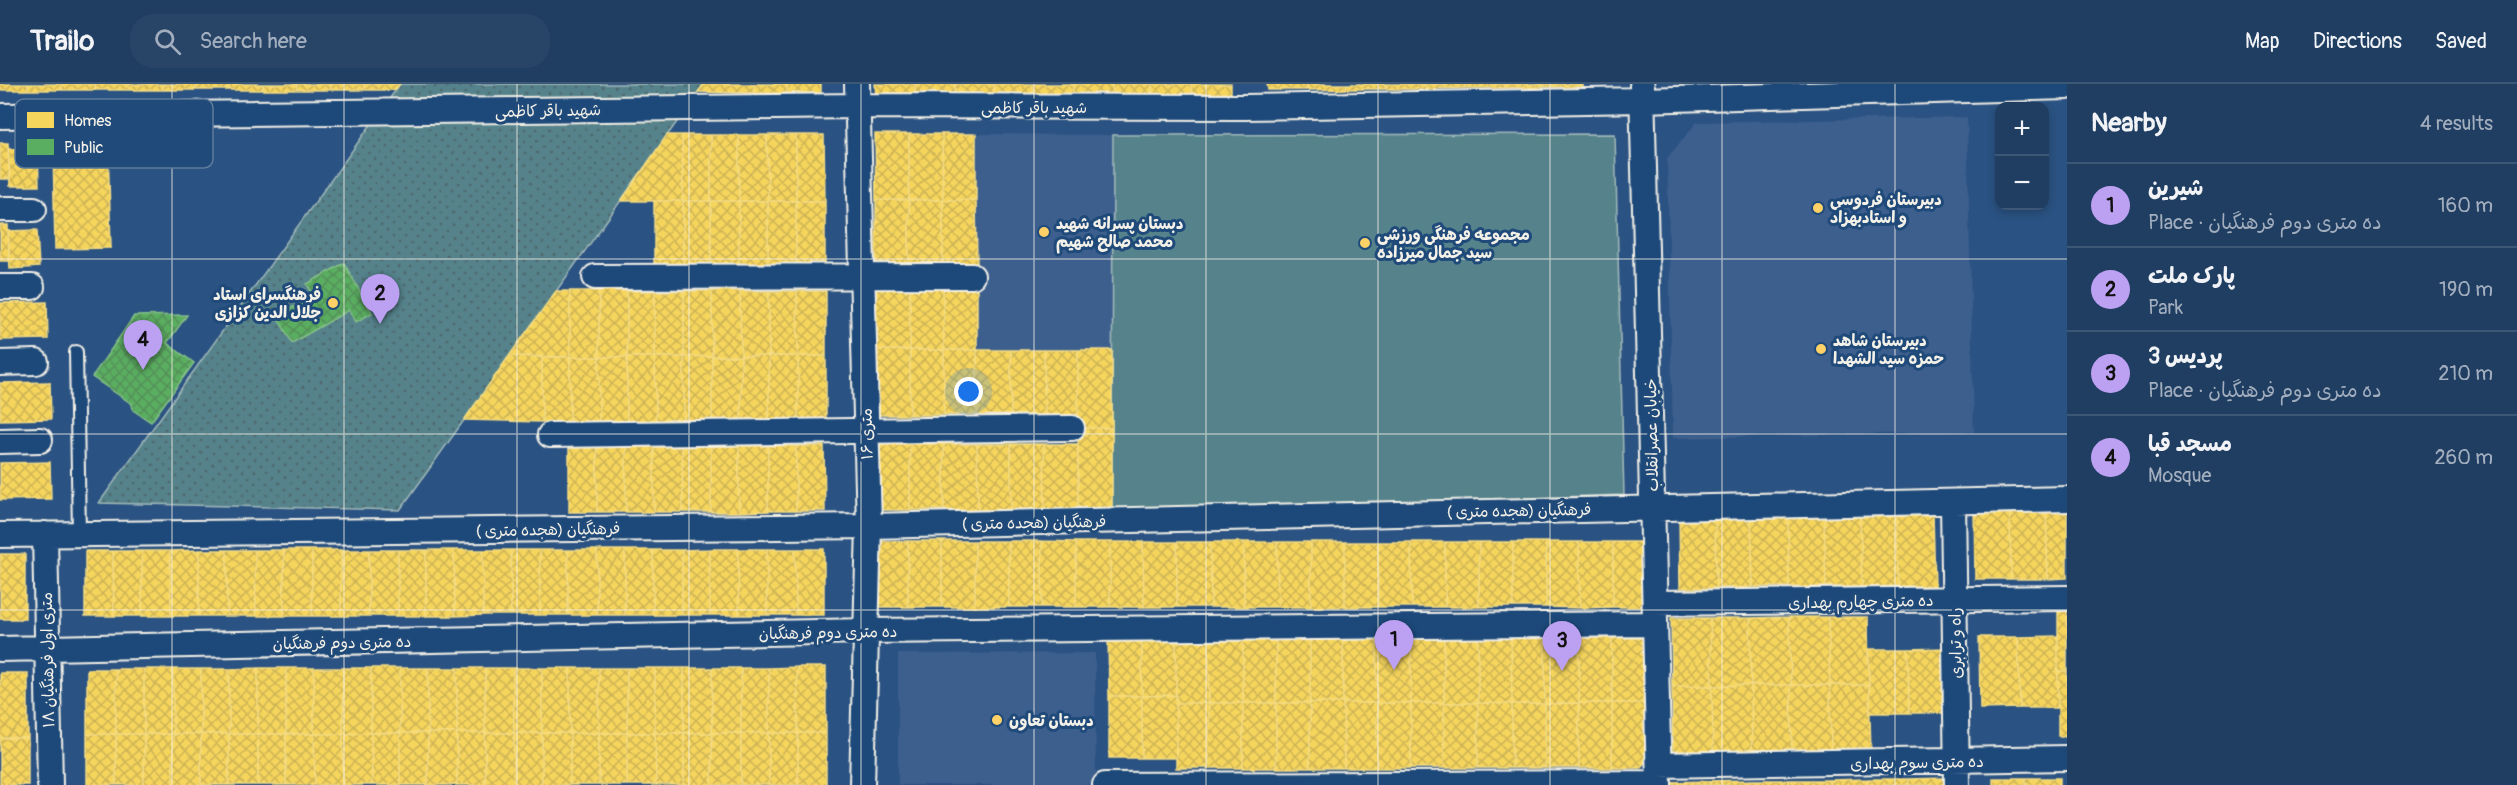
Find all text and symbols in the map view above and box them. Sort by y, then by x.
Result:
search box [130,14,550,68]
text: Trailo [30,24,94,59]
icon: search [151,25,184,58]
text: Search here [199,27,307,55]
text: Map [2245,28,2280,55]
text: Directions [2313,28,2402,55]
text: Saved [2435,28,2487,55]
street label: شهید باقر کاظمی [981,98,1087,118]
legend [15,99,213,168]
street label: شهید باقر کاظمی [495,100,601,122]
map controls [1995,102,2049,210]
button: + [1995,102,2049,156]
text: Nearby [2091,107,2167,139]
text: Homes [64,111,112,131]
text: 4 results [2420,111,2493,136]
text: Public [64,138,104,158]
button: − [1995,156,2049,210]
text: شیرین [2148,174,2203,202]
place label: دبیرستان فردوسی و استادبهزاد [1830,190,1942,228]
text: 1 [2107,193,2114,218]
text: 160 m [2438,193,2493,218]
marker: دبیرستان فردوسی و استادبهزاد [1811,201,1825,215]
text: Place · ده متری دوم فرهنگیان [2148,210,2382,235]
place label: دبستان پسرانه شهید محمد صالح شهیم [1056,214,1183,254]
marker: دبستان پسرانه شهید محمد صالح شهیم [1037,225,1051,239]
place label: مجموعه فرهنگی ورزشی سید جمال میرزاده [1377,225,1530,263]
marker: مجموعه فرهنگی ورزشی سید جمال میرزاده [1358,236,1372,250]
text: پارک ملت [2148,262,2235,290]
pin: 2 [360,274,400,324]
text: 2 [2105,277,2116,302]
text: 190 m [2439,277,2493,302]
place label: فرهنگسرای استاد جلال الدین کزازی [213,285,321,323]
text: Park [2148,295,2183,320]
marker: فرهنگسرای استاد جلال الدین کزازی [326,296,340,310]
pin: 4 [124,320,162,370]
place label: دبیرستان شاهد حمزه سید الشهدا [1833,331,1944,369]
marker: دبیرستان شاهد حمزه سید الشهدا [1814,342,1828,356]
text: پردیس 3 [2148,342,2223,370]
text: 3 [2105,361,2116,386]
text: 210 m [2438,361,2493,386]
your location [954,377,983,406]
street label: خیابان عصرانقلاب [1641,378,1663,492]
text: Place · ده متری دوم فرهنگیان [2148,378,2382,403]
street label: ۱۶ متری [857,408,877,460]
text: مسجد قبا [2148,430,2232,458]
text: 4 [2105,445,2116,470]
text: 260 m [2434,445,2493,470]
text: Mosque [2148,463,2211,488]
street label: فرهنگیان (هجده متری ) [1447,500,1591,522]
street label: فرهنگیان (هجده متری ) [962,512,1106,534]
street label: فرهنگیان (هجده متری ) [476,519,620,541]
street label: ده متری چهارم بهداری [1788,591,1934,615]
street label: ۱۸ متری اول فرهنگیان [37,592,59,728]
street label: راه و ترابری [1945,607,1967,679]
pin: 1 [1374,620,1414,670]
street label: ده متری دوم فرهنگیان [758,622,898,646]
pin: 3 [1542,622,1582,671]
street label: ده متری دوم فرهنگیان [272,632,412,656]
place label: دبستان تعاون [1009,711,1094,731]
marker: دبستان تعاون [990,713,1004,727]
street label: ده متری سوم بهداری [1850,752,1984,776]

